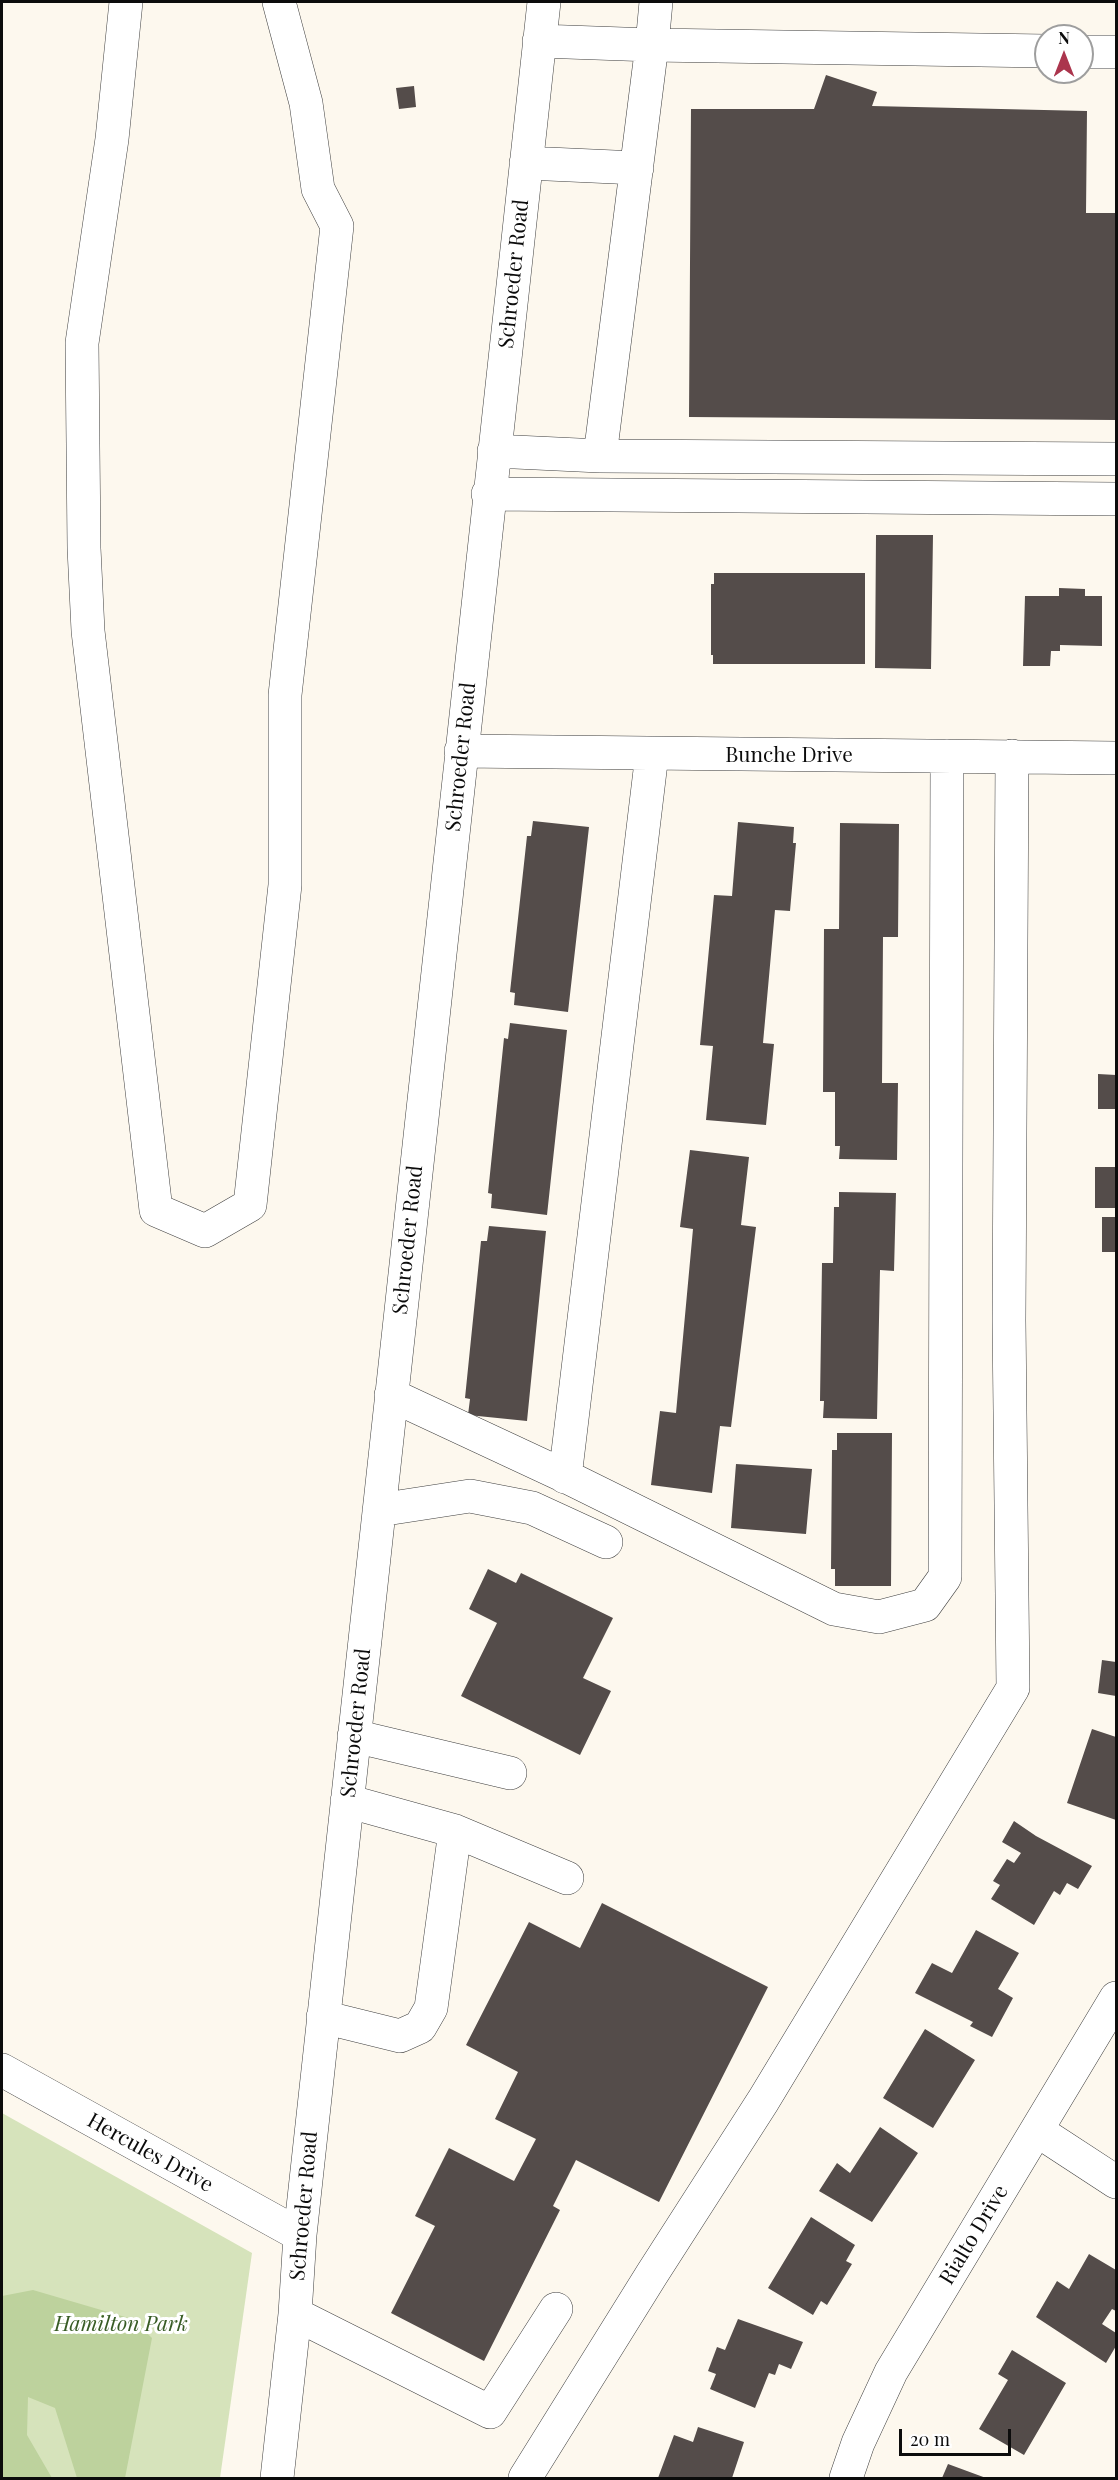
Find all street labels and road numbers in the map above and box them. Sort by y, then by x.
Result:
street label: Schroeder Road [494,198,534,350]
street label: Schroeder Road [441,681,481,833]
street label: Bunche Drive [725,742,853,768]
street label: Schroeder Road [388,1164,428,1316]
street label: Schroeder Road [336,1647,376,1799]
street label: Hercules Drive [83,2108,217,2198]
street label: Schroeder Road [285,2130,323,2282]
street label: Rialto Drive [934,2181,1014,2289]

